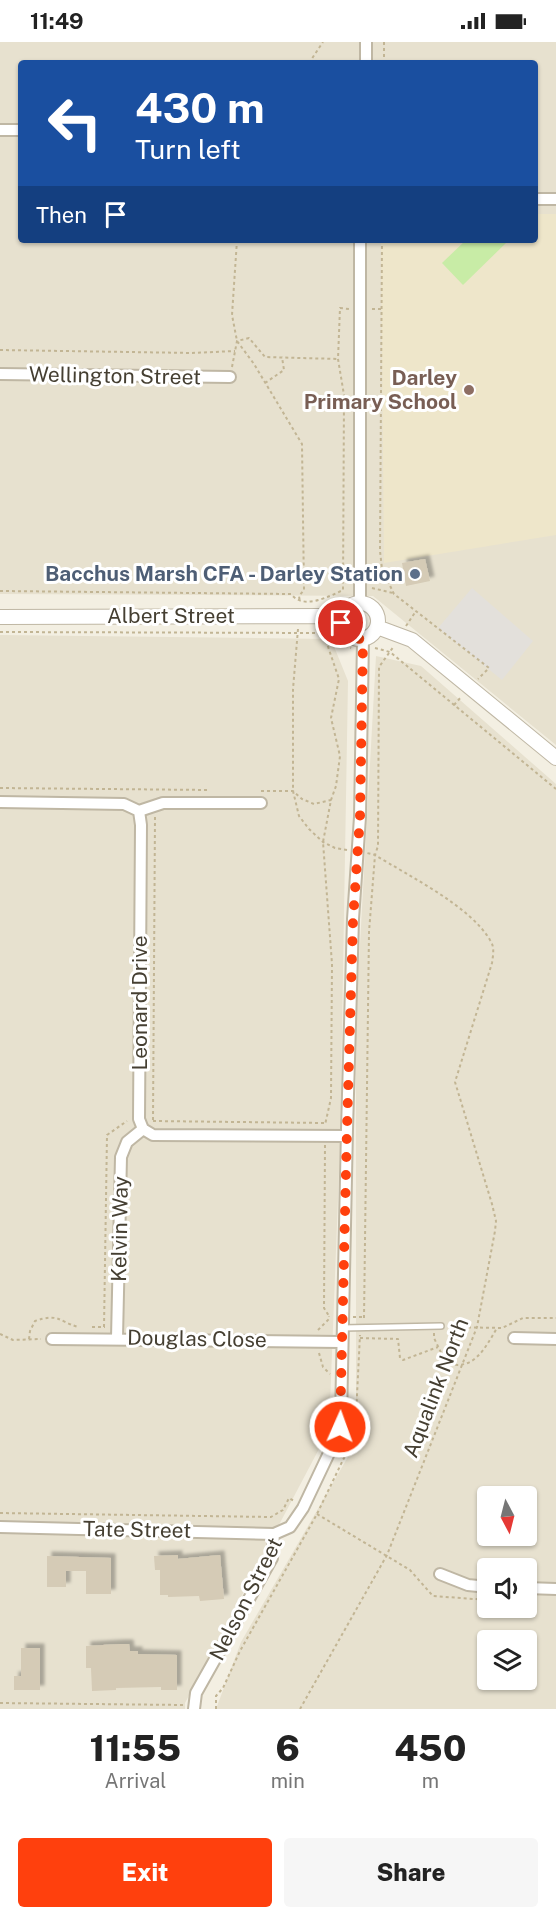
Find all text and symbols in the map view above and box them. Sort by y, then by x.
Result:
text: 11:49 [30,8,84,34]
text: 430 m [135,83,265,132]
icon: left [36,84,114,162]
text: Turn left [135,133,241,165]
icon: arrive [99,198,132,231]
text: Then [36,202,87,228]
street label: Wellington Street [29,361,201,390]
place label: Darley Primary School [304,365,457,414]
marker: Darley Primary School [462,383,476,397]
place label: Bacchus Marsh CFA - Darley Station [45,561,403,586]
marker: Bacchus Marsh CFA - Darley Station [408,567,422,581]
pin [315,597,366,648]
street label: Albert Street [107,603,235,628]
icon: arrive [324,606,357,639]
street label: Leonard Drive [127,935,152,1071]
street label: Kelvin Way [106,1176,133,1282]
street label: Aqualink North [397,1315,474,1461]
street label: Douglas Close [127,1325,267,1352]
position arrow [308,1395,372,1459]
north arrow [477,1486,537,1546]
map controls [477,1486,537,1690]
street label: Tate Street [83,1516,191,1543]
street label: Nelson Street [204,1533,287,1664]
button: sound [477,1558,537,1618]
button: layers [477,1630,537,1690]
text: 11:55 [90,1727,181,1769]
text: 6 [276,1727,300,1769]
text: 450 [394,1727,466,1769]
text: Arrival [105,1769,166,1793]
text: min [271,1769,305,1793]
text: m [422,1769,439,1793]
button: Exit [18,1838,272,1907]
button: Share [284,1838,538,1907]

